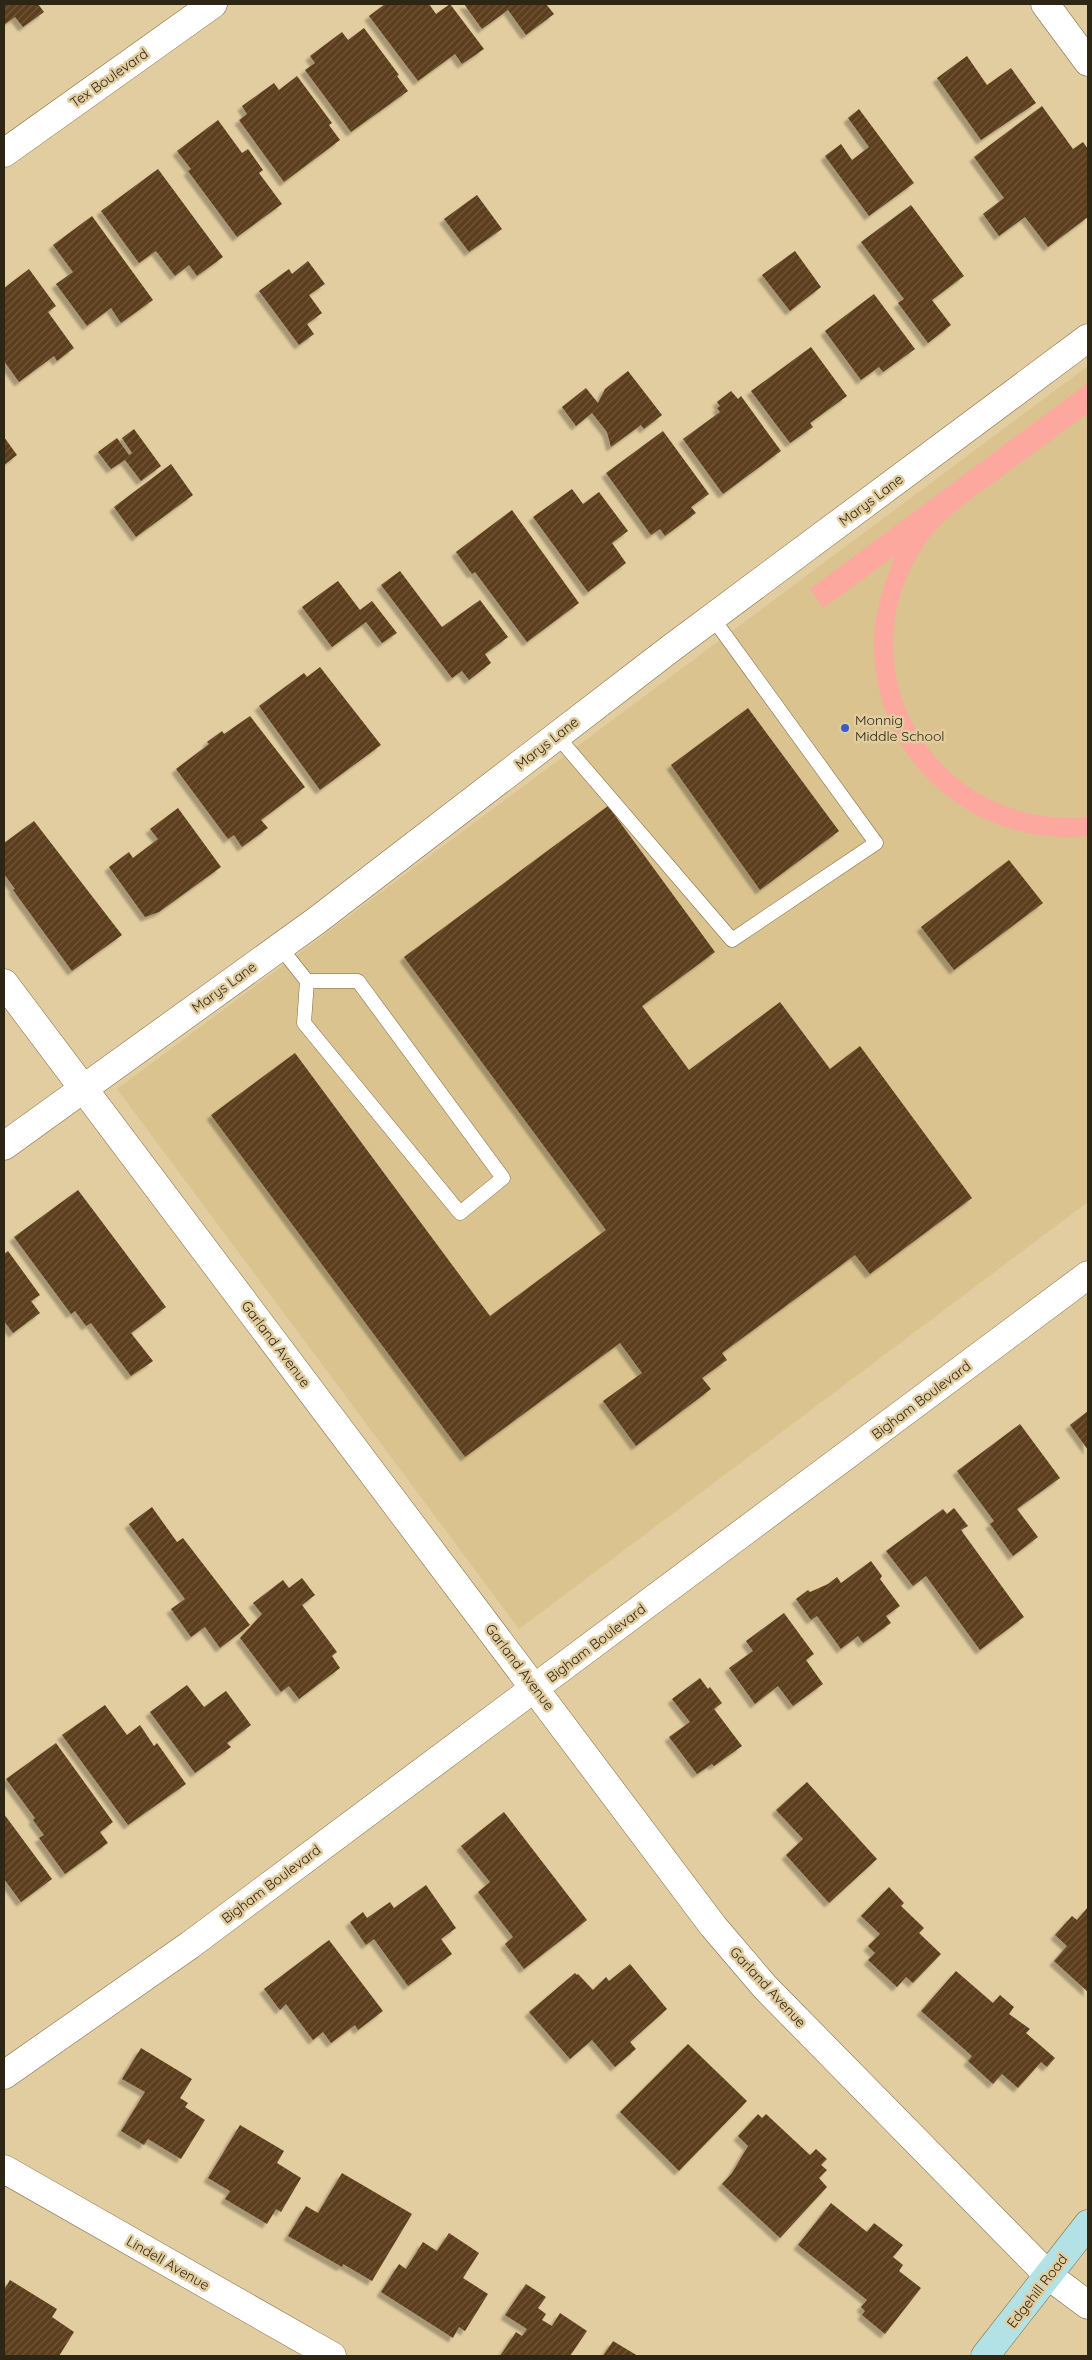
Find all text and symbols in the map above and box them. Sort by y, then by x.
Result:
street label: Tex Boulevard [67,45,151,111]
street label: Marys Lane [835,470,907,530]
place label: Monnig Middle School [855,711,945,745]
street label: Marys Lane [512,713,582,773]
marker: Monnig Middle School [839,722,851,734]
street label: Marys Lane [188,957,260,1016]
street label: Garland Avenue [238,1297,314,1391]
street label: Bigham Boulevard [868,1357,974,1443]
street label: Bigham Boulevard [543,1600,649,1686]
street label: Garland Avenue [482,1620,558,1714]
street label: Bigham Boulevard [218,1841,324,1927]
street label: Garland Avenue [726,1943,810,2031]
street label: Lindell Avenue [123,2232,213,2294]
street label: Edgehill Road [1003,2251,1071,2331]

